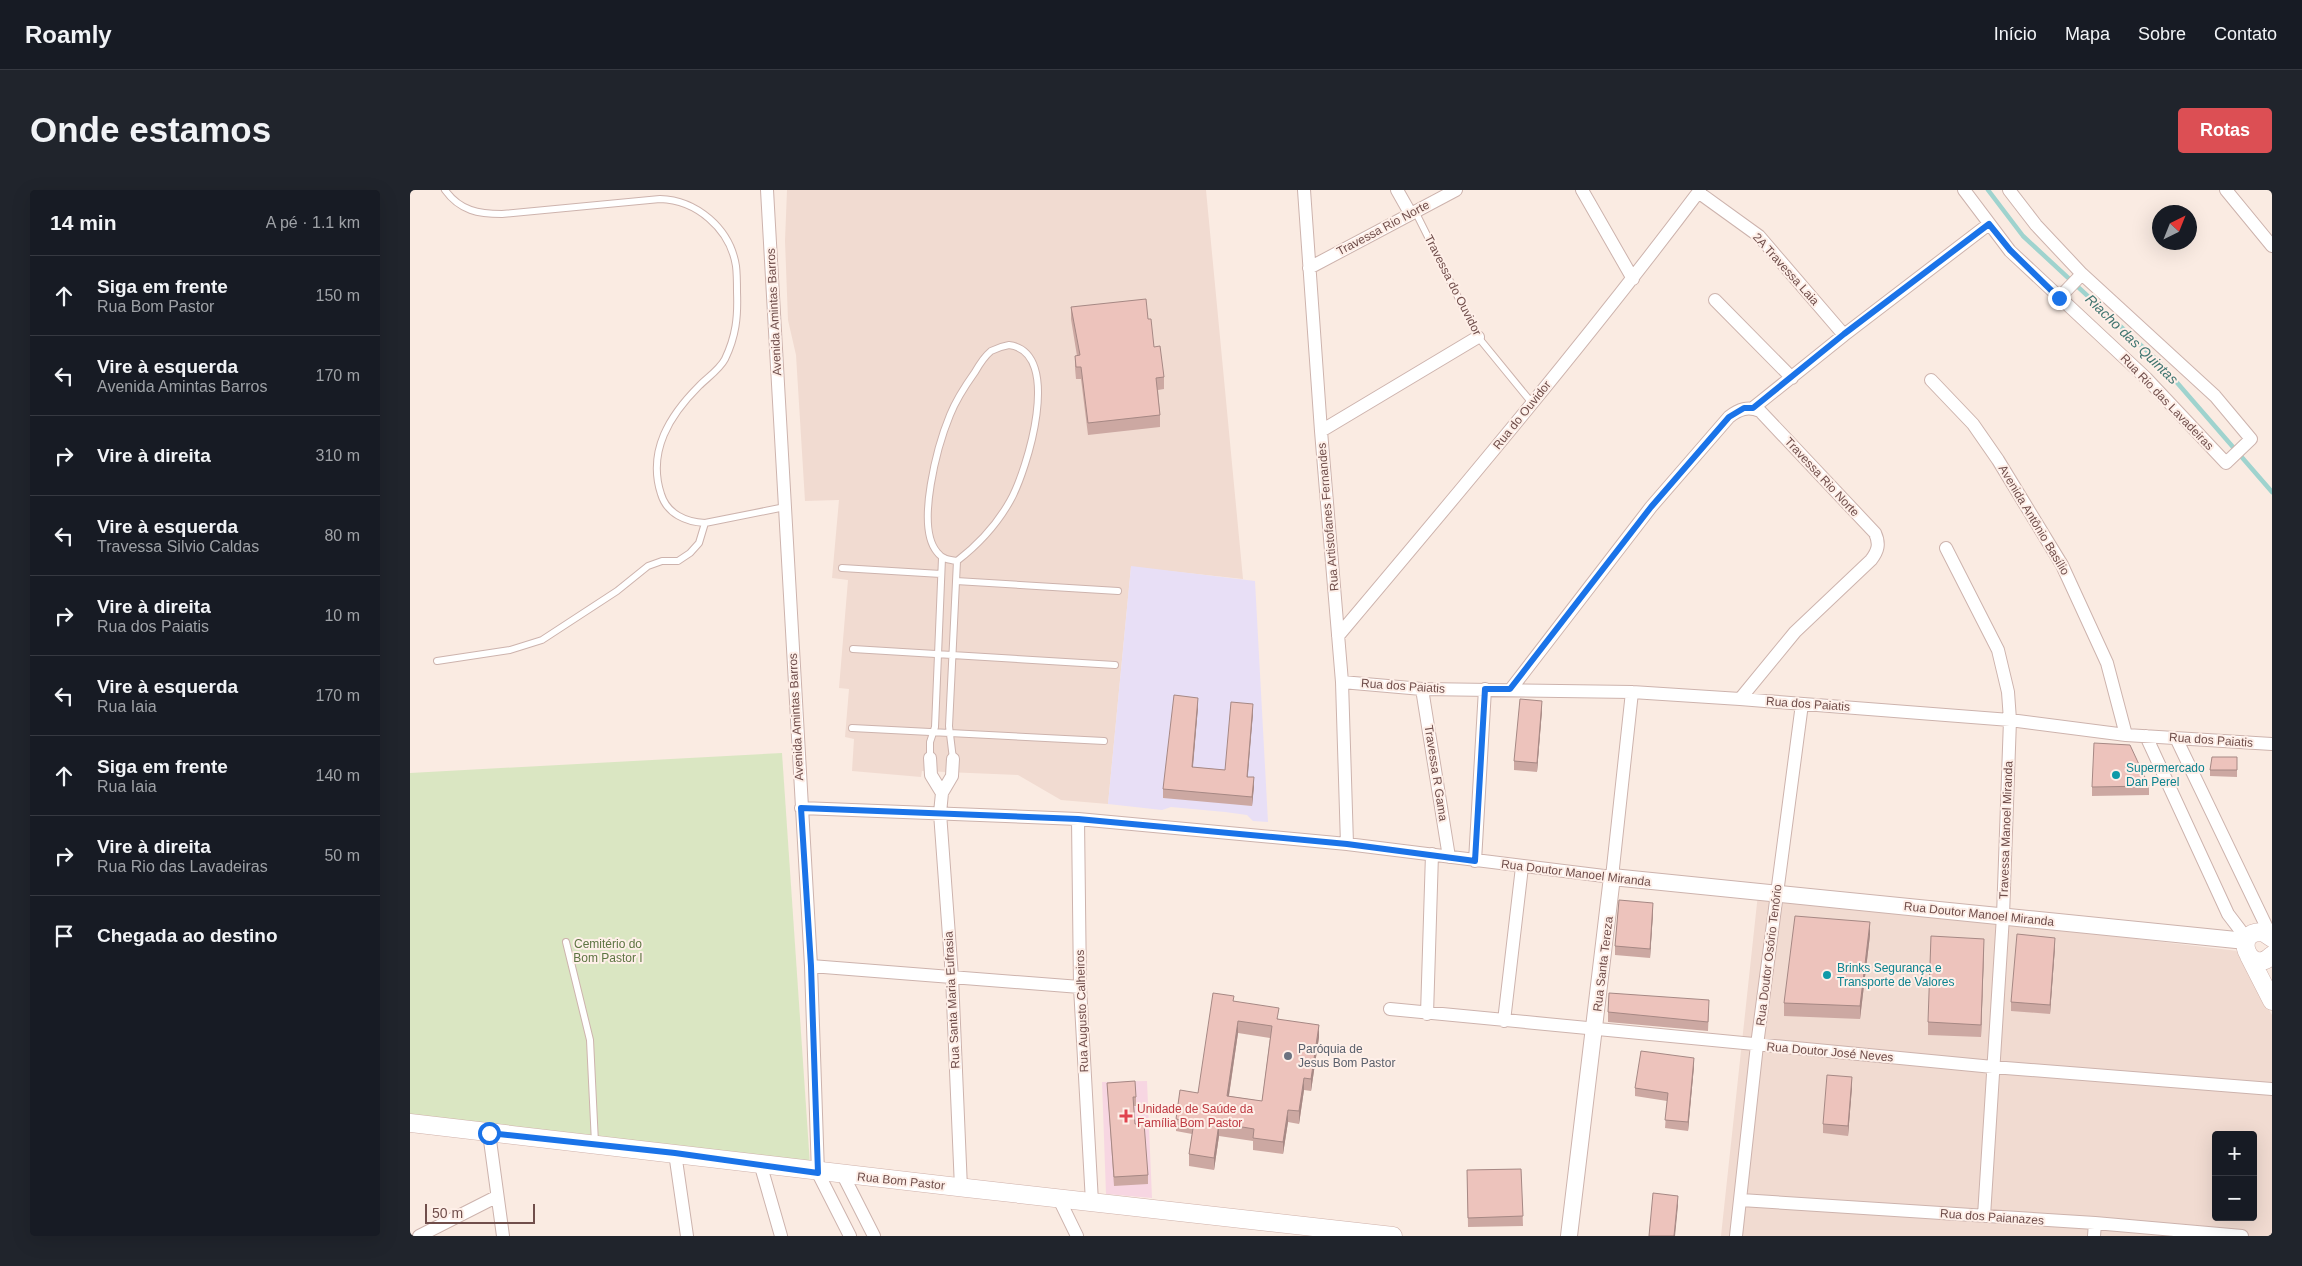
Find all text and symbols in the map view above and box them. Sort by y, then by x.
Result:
text: Roamly [25,21,112,48]
text: Início [1994,24,2037,44]
text: Mapa [2065,24,2110,44]
text: Sobre [2138,24,2186,44]
text: Contato [2214,24,2277,44]
button: Rotas [2178,108,2272,153]
text: Onde estamos [30,110,271,149]
street label: Travessa Rio Norte [1334,198,1432,258]
north arrow [2152,205,2197,250]
text: 14 min [50,211,117,234]
text: A pé · 1.1 km [266,214,360,231]
street label: 2A Travessa Laia [1750,230,1822,308]
street label: Travessa do Ouvidor [1422,232,1484,338]
street label: Avenida Amintas Barros [764,248,784,376]
text: Siga em frente [97,276,228,297]
icon: ahead [50,282,78,310]
text: 150 m [316,287,360,304]
route end [2048,287,2071,310]
water label: Riacho das Quintas [2082,291,2182,387]
text: Rua Bom Pastor [97,298,214,315]
street label: Rua Rio das Lavadeiras [2117,351,2217,453]
text: Vire à esquerda [97,356,238,377]
icon: left [50,362,78,390]
text: 170 m [316,367,360,384]
text: Avenida Amintas Barros [97,378,267,395]
street label: Rua do Ouvidor [1490,378,1554,452]
street label: Travessa Rio Norte [1782,435,1862,520]
icon: right [50,442,78,470]
street label: Rua Artistofanes Fernandes [1315,442,1341,592]
text: Vire à direita [97,445,211,466]
text: 310 m [316,447,360,464]
street label: Avenida Antônio Basílio [1996,462,2073,578]
text: Vire à esquerda [97,516,238,537]
icon: left [50,522,78,550]
text: 80 m [324,527,360,544]
text: Travessa Silvio Caldas [97,538,259,555]
text: Vire à direita [97,596,211,617]
icon: right [50,602,78,630]
text: 10 m [324,607,360,624]
text: Rua dos Paiatis [97,618,209,635]
street label: Avenida Amintas Barros [786,653,806,781]
text: Vire à esquerda [97,676,238,697]
street label: Rua dos Paiatis [1361,676,1445,696]
icon: left [50,682,78,710]
text: 170 m [316,687,360,704]
street label: Rua dos Paiatis [1766,694,1850,714]
text: Rua Iaia [97,698,157,715]
street label: Travessa R Gama [1422,724,1451,822]
street label: Rua dos Paiatis [2169,730,2253,750]
text: Siga em frente [97,756,228,777]
street label: Travessa Manoel Miranda [1997,760,2015,899]
place label: Supermercado Dan Perel [2126,761,2205,789]
icon: ahead [50,762,78,790]
text: 140 m [316,767,360,784]
marker: Supermercado Dan Perel [2110,769,2122,781]
text: Rua Iaia [97,778,157,795]
text: Vire à direita [97,836,211,857]
icon: right [50,842,78,870]
text: 50 m [324,847,360,864]
street label: Rua Doutor Manoel Miranda [1500,857,1652,889]
text: Rua Rio das Lavadeiras [97,858,268,875]
street label: Rua Doutor Osório Tenório [1753,883,1785,1027]
street label: Rua Doutor Manoel Miranda [1903,899,2055,929]
street label: Rua Santa Tereza [1590,915,1616,1012]
icon: arrive [50,922,78,950]
text: Chegada ao destino [97,925,278,946]
street label: Rua Santa Maria Eufrasia [941,931,963,1069]
park label: Cemitério do Bom Pastor I [573,937,643,965]
street label: Rua Augusto Calheiros [1073,949,1091,1073]
place label: Brinks Segurança e Transporte de Valores [1837,961,1954,989]
marker: Brinks Segurança e Transporte de Valores [1821,969,1833,981]
street label: Rua Doutor José Neves [1766,1039,1894,1065]
place label: Paróquia de Jesus Bom Pastor [1298,1042,1395,1070]
marker: Paróquia de Jesus Bom Pastor [1282,1050,1294,1062]
place label: Unidade de Saúde da Família Bom Pastor [1137,1102,1253,1130]
marker: Unidade de Saúde da Família Bom Pastor [1119,1109,1133,1123]
route start [478,1122,501,1145]
map controls [2212,1131,2257,1221]
button: + [2212,1131,2257,1176]
street label: Rua Bom Pastor [856,1169,946,1193]
button: − [2212,1176,2257,1221]
scale bar [425,1201,535,1224]
text: 50 m [432,1205,463,1221]
street label: Rua dos Paianazes [1940,1206,2044,1228]

